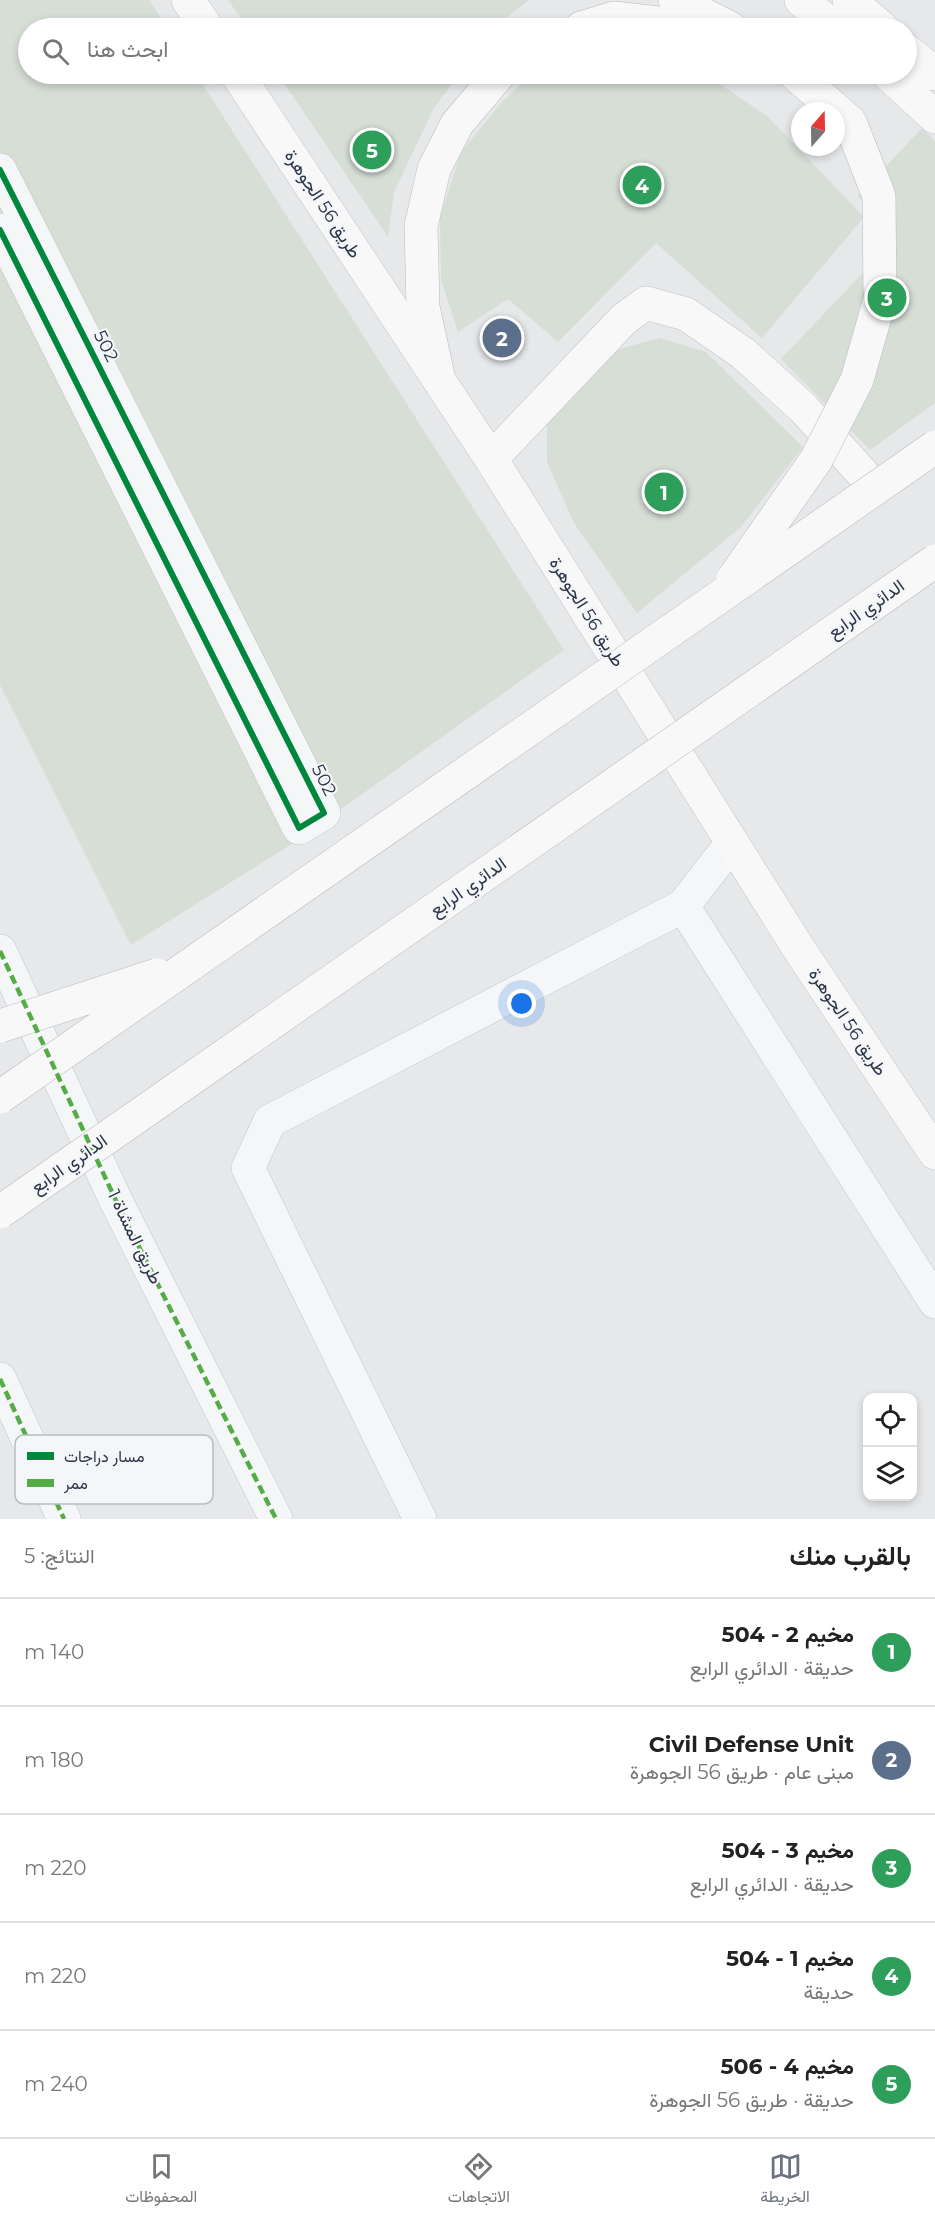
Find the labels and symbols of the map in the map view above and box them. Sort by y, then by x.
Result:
north arrow [791,102,845,156]
pin: 5 [352,128,392,172]
street label: طريق 56 الجوهرة [280,146,366,262]
pin: 4 [622,162,662,207]
pin: 3 [868,276,906,320]
pin: 2 [482,316,522,360]
street label: 502 [89,327,123,365]
pin: 1 [644,470,684,514]
street label: طريق 56 الجوهرة [545,553,629,671]
street label: الدائري الرابع [823,575,911,647]
street label: 502 [307,761,341,799]
street label: الدائري الرابع [425,853,513,925]
street label: طريق 56 الجوهرة [804,964,892,1080]
your location [507,989,536,1018]
street label: الدائري الرابع [26,1130,114,1202]
street label: طريق المشاة 1 [103,1186,167,1288]
legend [15,1435,213,1504]
text: مسار دراجات [64,1447,145,1467]
text: ممر [63,1474,88,1494]

